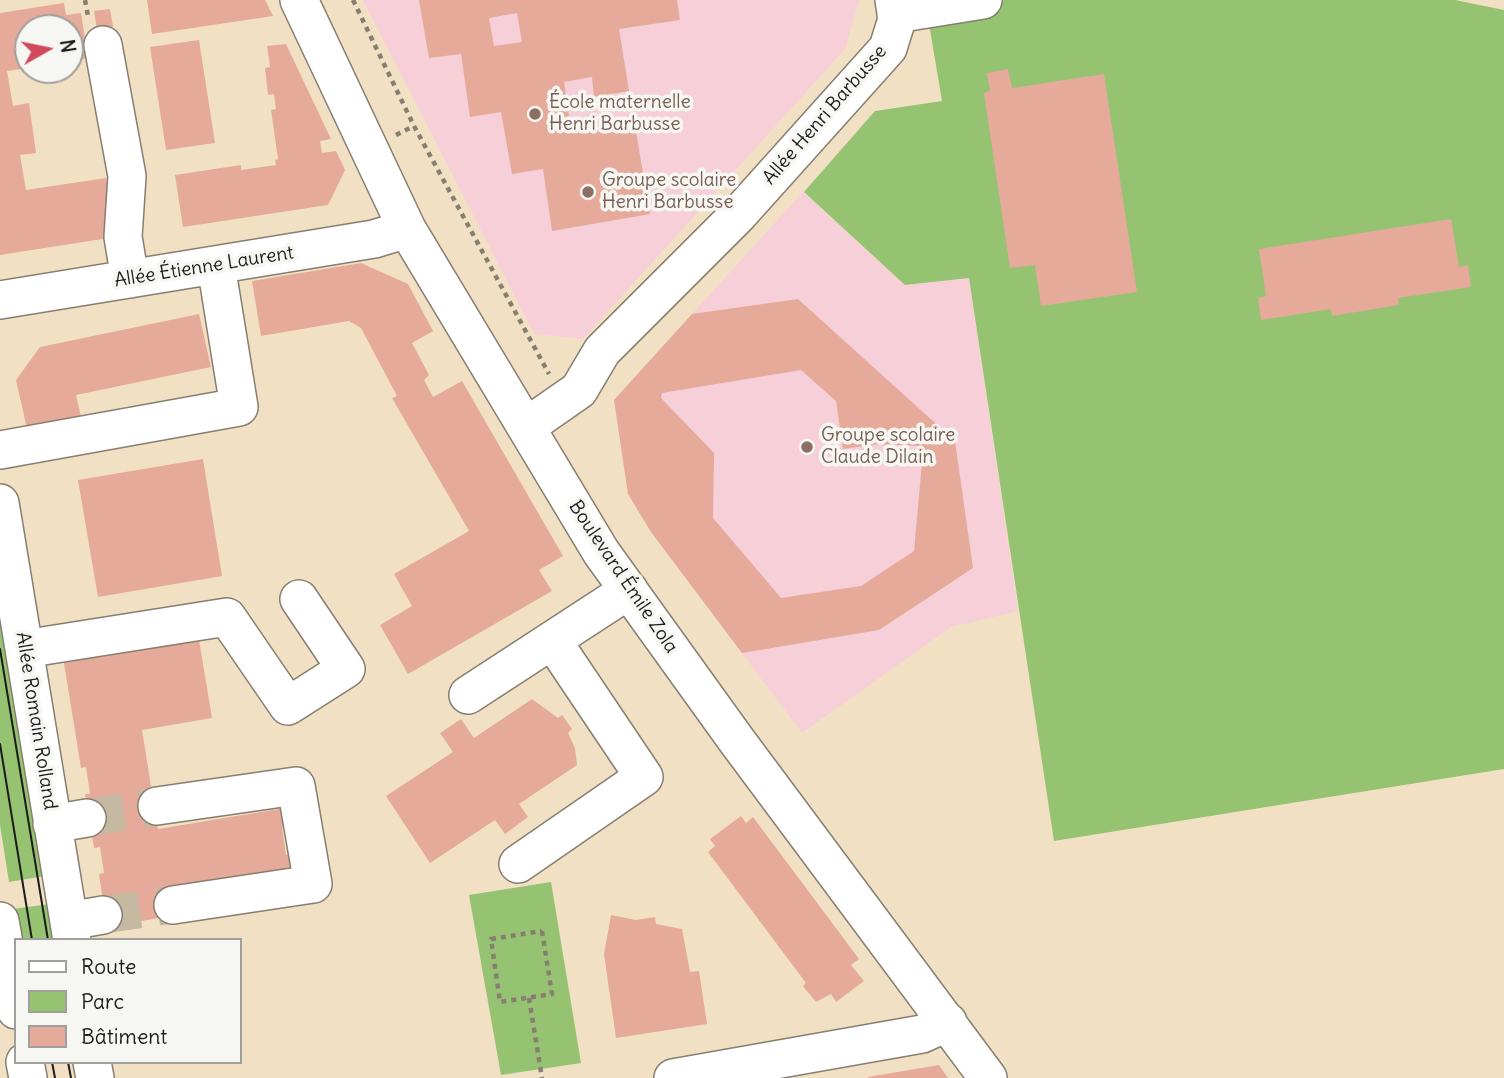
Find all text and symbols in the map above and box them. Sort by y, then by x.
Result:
north arrow [14,14,84,84]
text: N [55,38,81,54]
street label: Allée Henri Barbusse [758,41,892,189]
place label: École maternelle Henri Barbusse [549,92,691,136]
marker: École maternelle Henri Barbusse [527,106,543,122]
place label: Groupe scolaire Henri Barbusse [602,170,736,214]
marker: Groupe scolaire Henri Barbusse [580,184,596,200]
street label: Allée Étienne Laurent [113,242,295,292]
place label: Groupe scolaire Claude Dilain [821,425,955,469]
marker: Groupe scolaire Claude Dilain [799,439,815,455]
street label: Boulevard Émile Zola [563,496,683,658]
street label: Allée Romain Rolland [11,630,61,812]
legend [14,938,242,1064]
text: Route [81,953,136,980]
text: Parc [81,988,124,1015]
text: Bâtiment [81,1023,167,1050]

